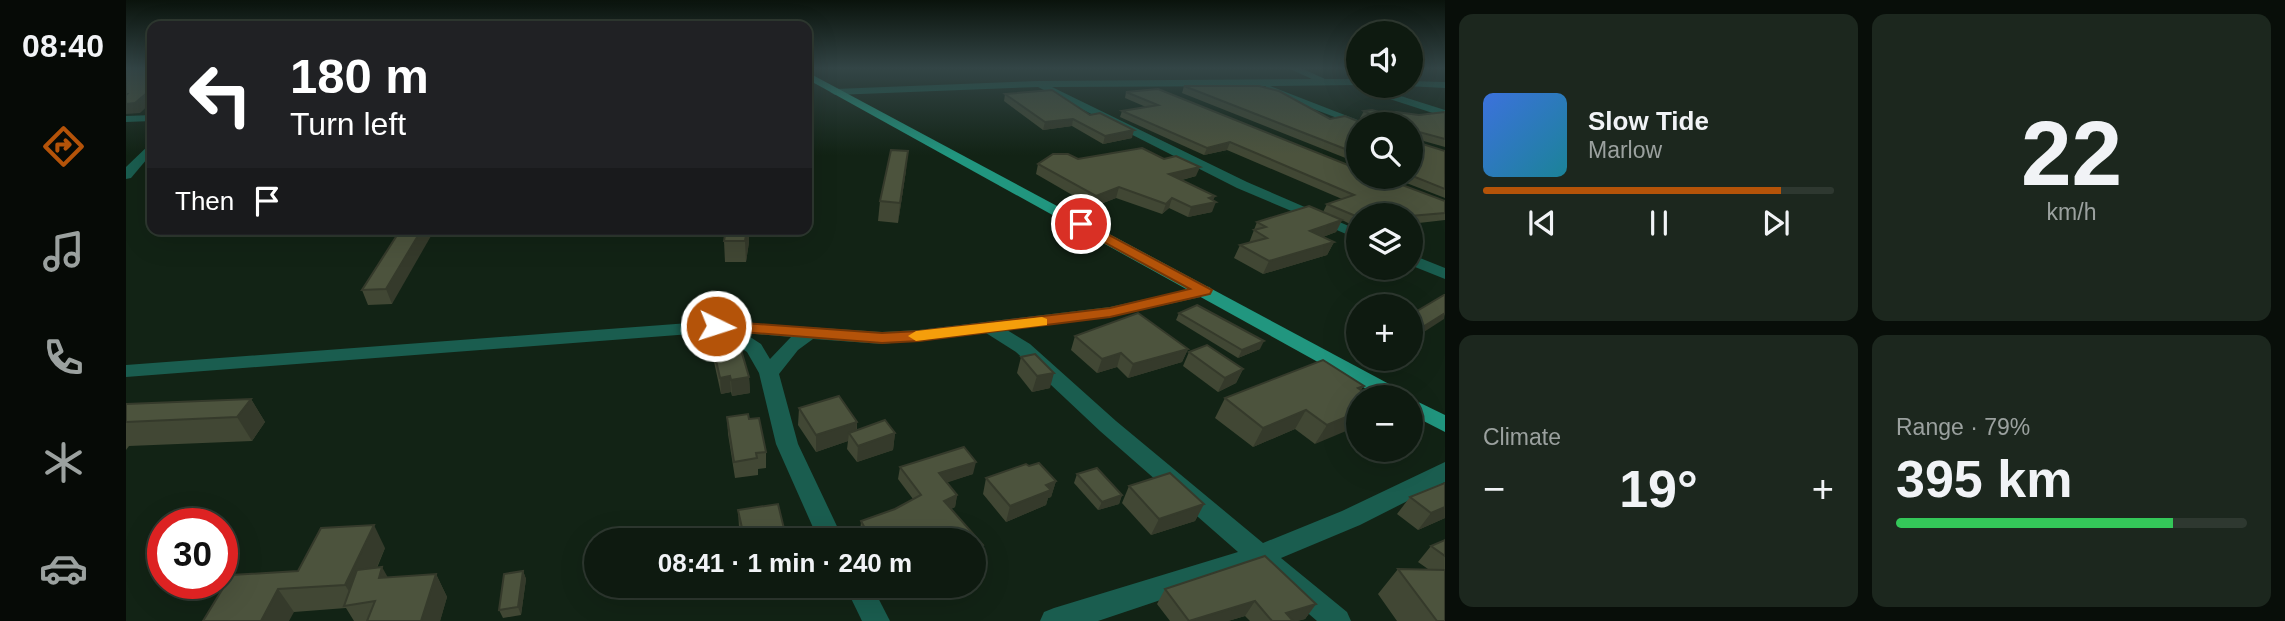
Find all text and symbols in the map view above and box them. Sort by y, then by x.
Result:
map controls [1346,21,1423,462]
button: sound [1346,21,1423,98]
text: 08:40 [22,28,104,64]
icon: left [175,49,266,140]
text: 180 m [290,49,429,103]
text: 22 [2021,103,2122,204]
text: Turn left [290,106,406,142]
text: Slow Tide [1588,106,1709,136]
button: search [1346,112,1423,189]
icon: directions [39,122,88,171]
text: Marlow [1588,137,1662,163]
icon: arrive [248,182,286,220]
text: Then [175,186,234,216]
pin [1051,194,1111,254]
text: km/h [2047,199,2096,225]
button: layers [1346,203,1423,280]
icon: previous [1523,204,1561,242]
icon: pause [1640,204,1678,242]
icon: next [1757,204,1795,242]
icon: arrive [1062,205,1100,243]
icon: music [39,227,88,276]
position arrow [679,289,753,363]
button: + [1346,294,1423,371]
icon: phone [39,333,88,382]
button: − [1346,385,1423,462]
text: Range · 79% [1896,414,2030,440]
text: Climate [1483,424,1561,450]
icon: climate [39,438,88,487]
text: 395 km [1896,450,2072,508]
text: 19° [1619,460,1698,518]
text: − [1483,468,1505,510]
text: + [1812,468,1834,510]
speed limit sign: 30 [147,508,238,599]
icon: car [39,544,88,593]
text: 08:41 · 1 min · 240 m [658,548,912,578]

